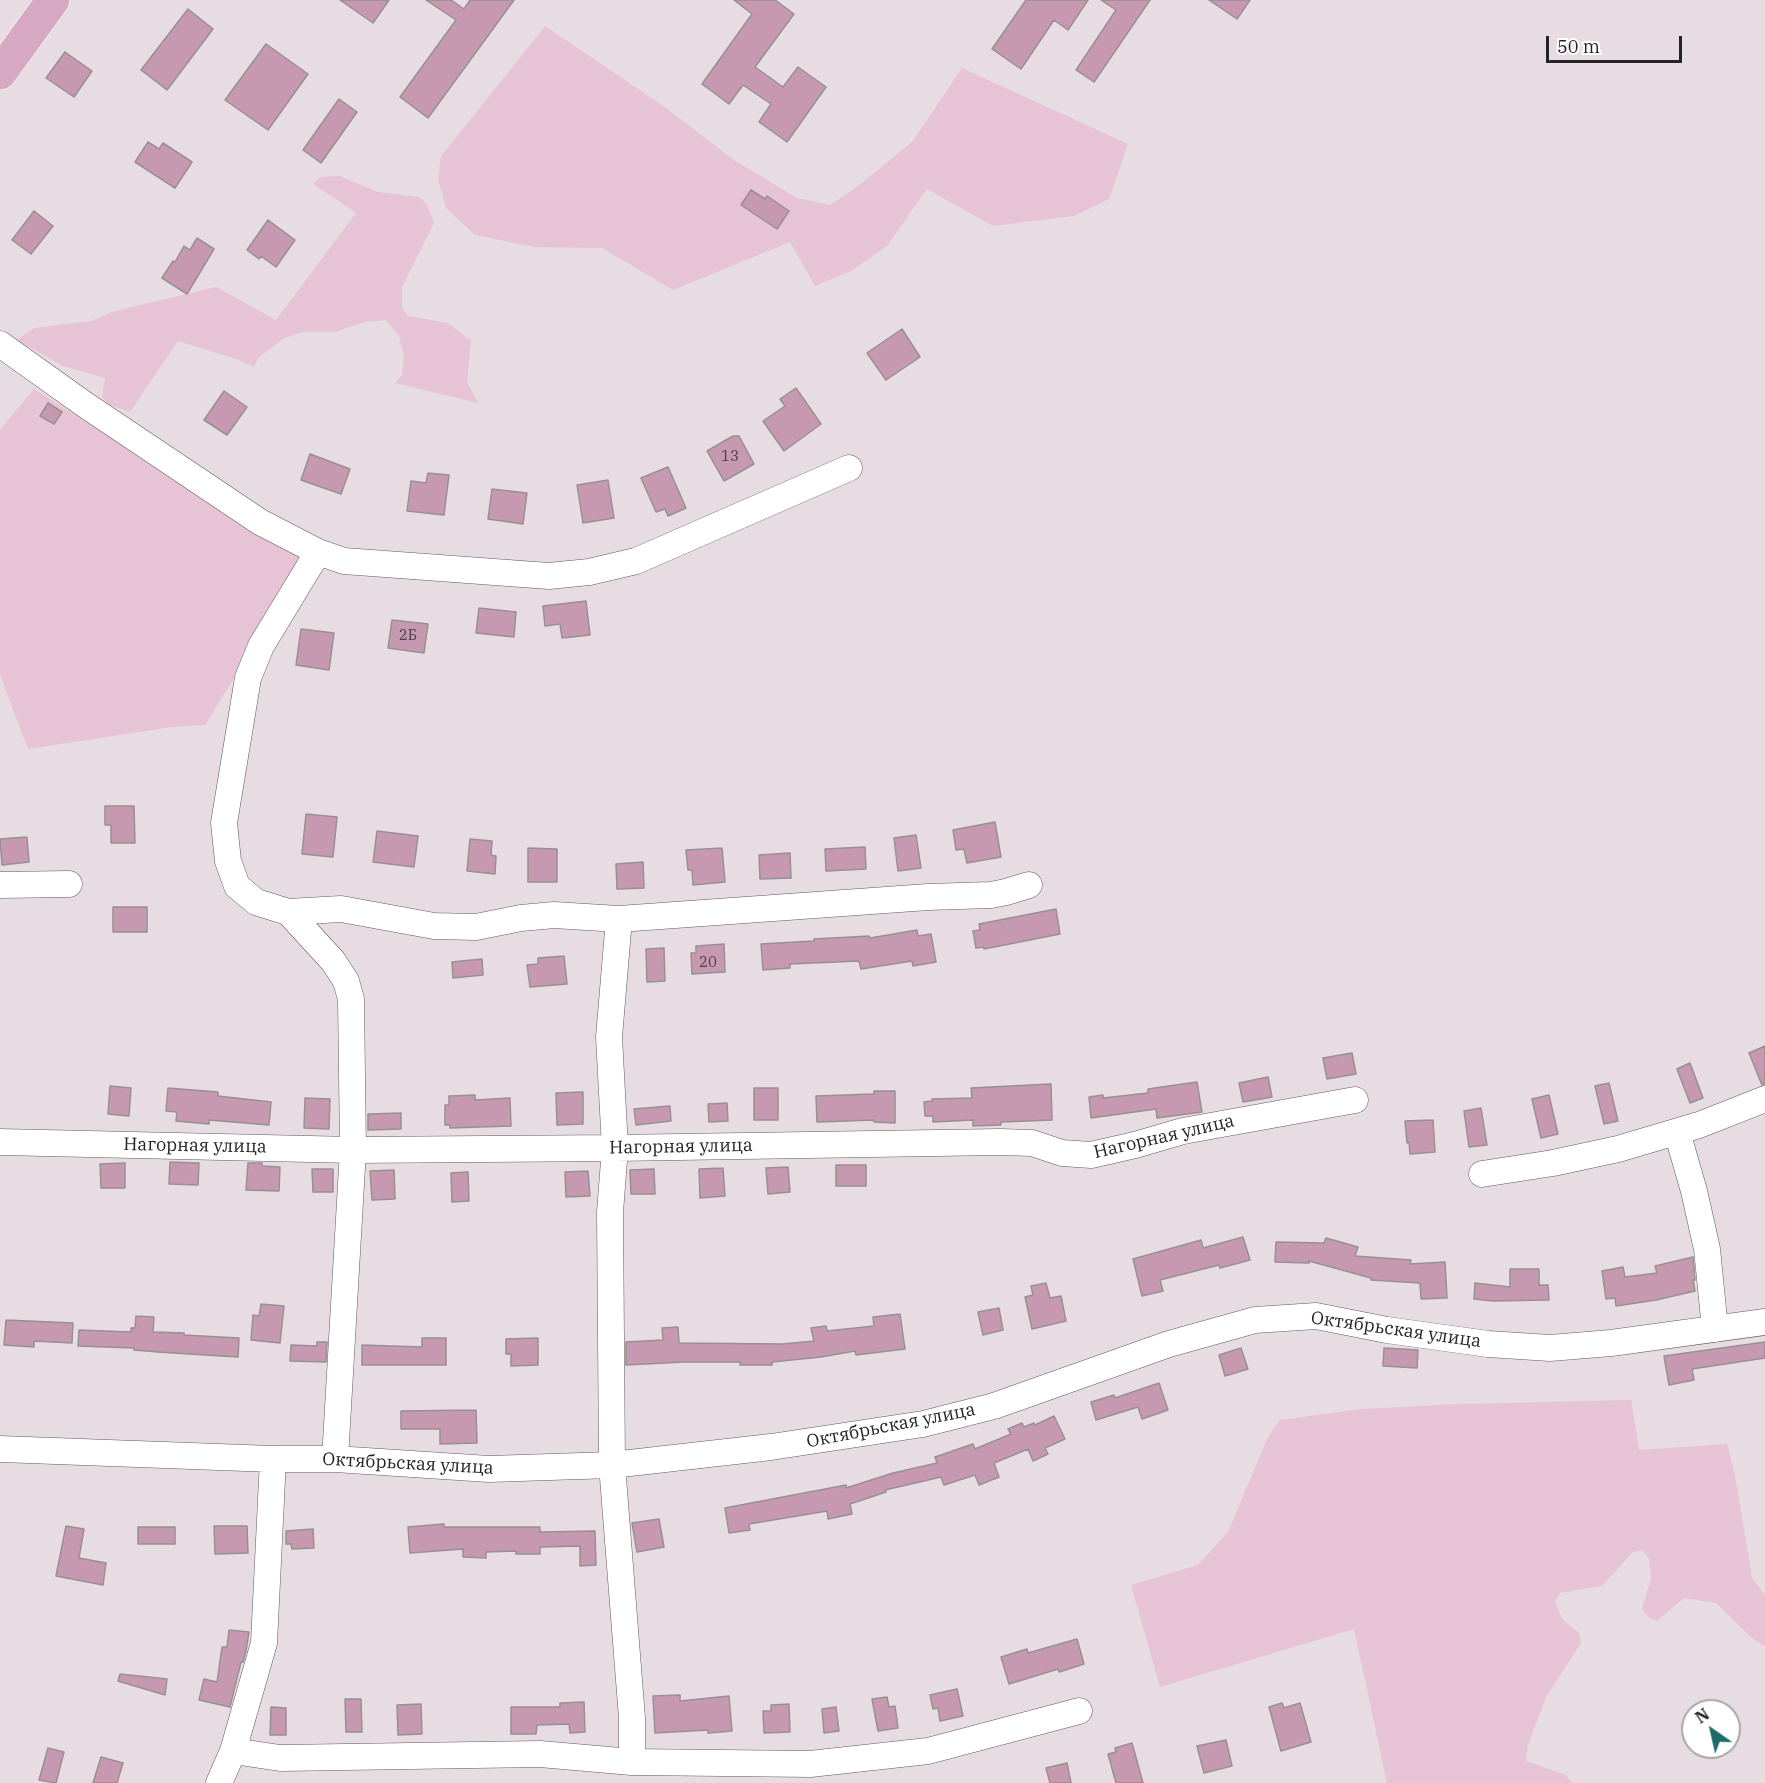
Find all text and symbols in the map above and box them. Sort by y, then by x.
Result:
scale bar [1549,24,1686,62]
text: 50 m [1557,35,1600,58]
house number: 13 [721,448,739,466]
house number: 2Б [399,627,417,645]
house number: 20 [699,954,717,972]
street label: Нагорная улица [1092,1110,1236,1164]
street label: Нагорная улица [123,1134,267,1158]
street label: Нагорная улица [609,1135,753,1159]
street label: Октябрьская улица [1310,1307,1482,1353]
street label: Октябрьская улица [805,1399,977,1453]
street label: Октябрьская улица [322,1449,494,1479]
north arrow [1681,1699,1741,1759]
text: N [1691,1704,1713,1728]

